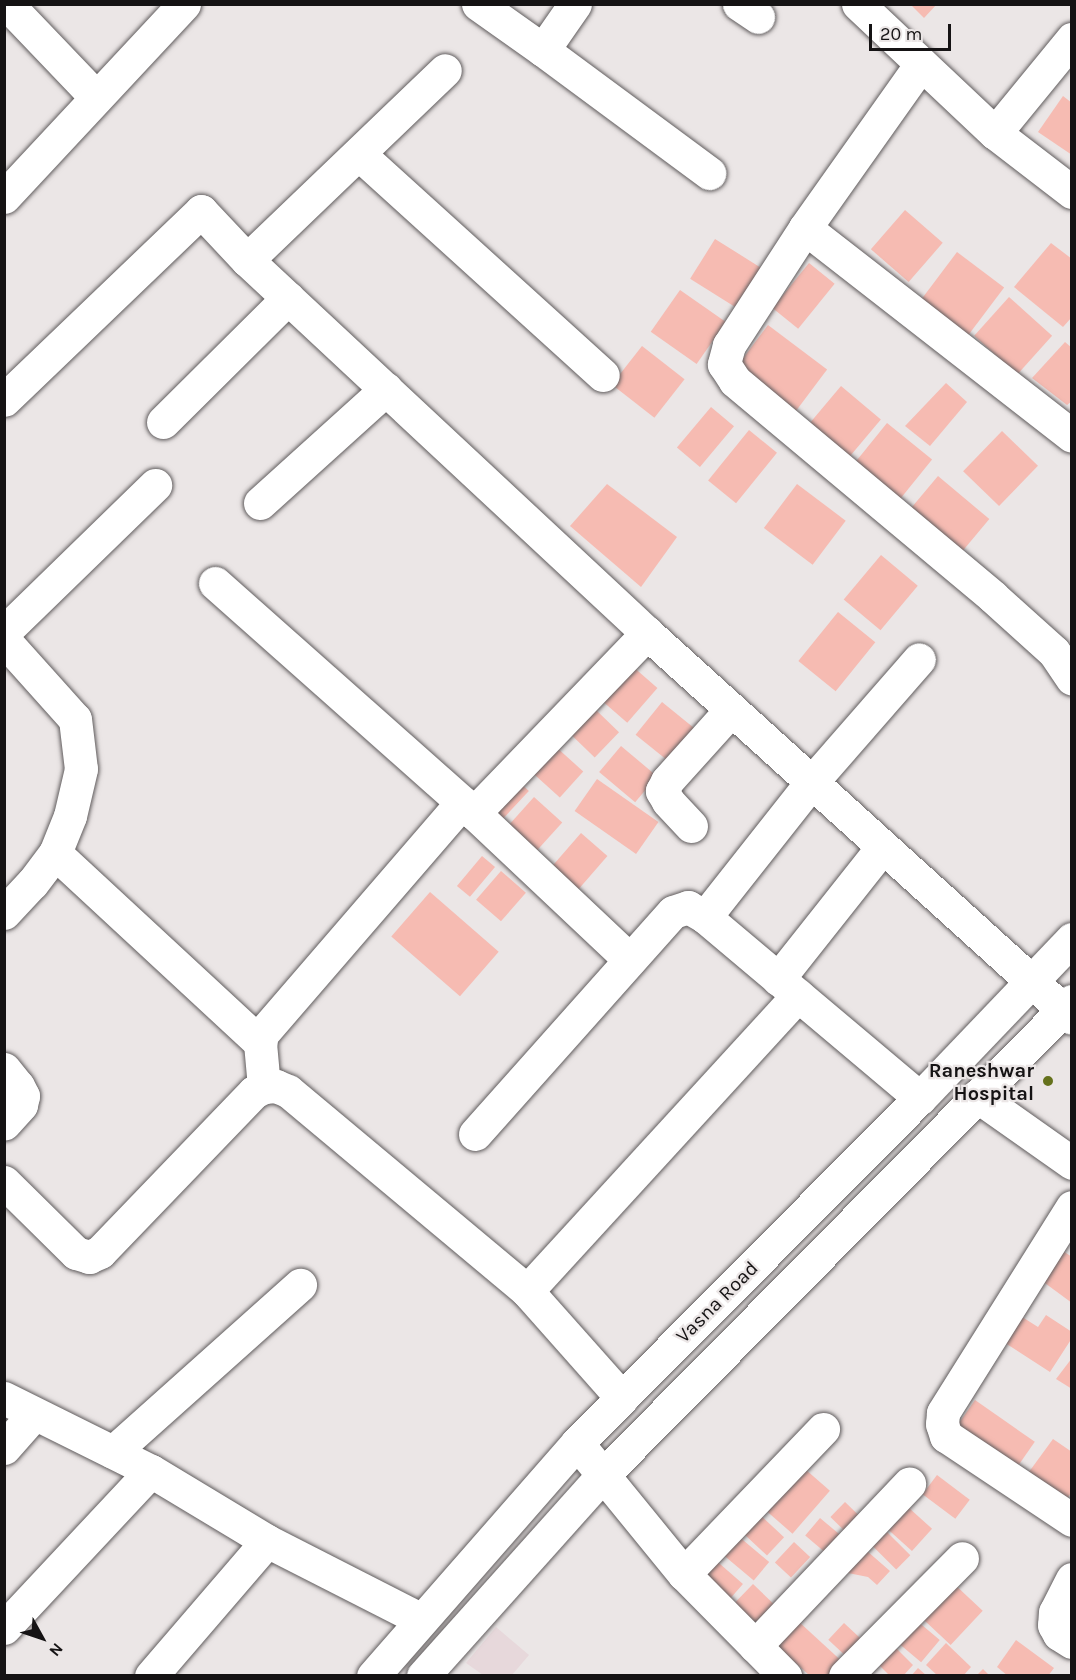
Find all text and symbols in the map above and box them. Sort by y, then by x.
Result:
scale bar [872,12,954,50]
text: 20 m [880,23,922,45]
place label: Raneshwar Hospital [929,1058,1034,1105]
marker: Raneshwar Hospital [1039,1072,1057,1090]
street label: Vasna Road [671,1256,763,1348]
north arrow [12,1608,72,1668]
text: N [45,1639,67,1660]

